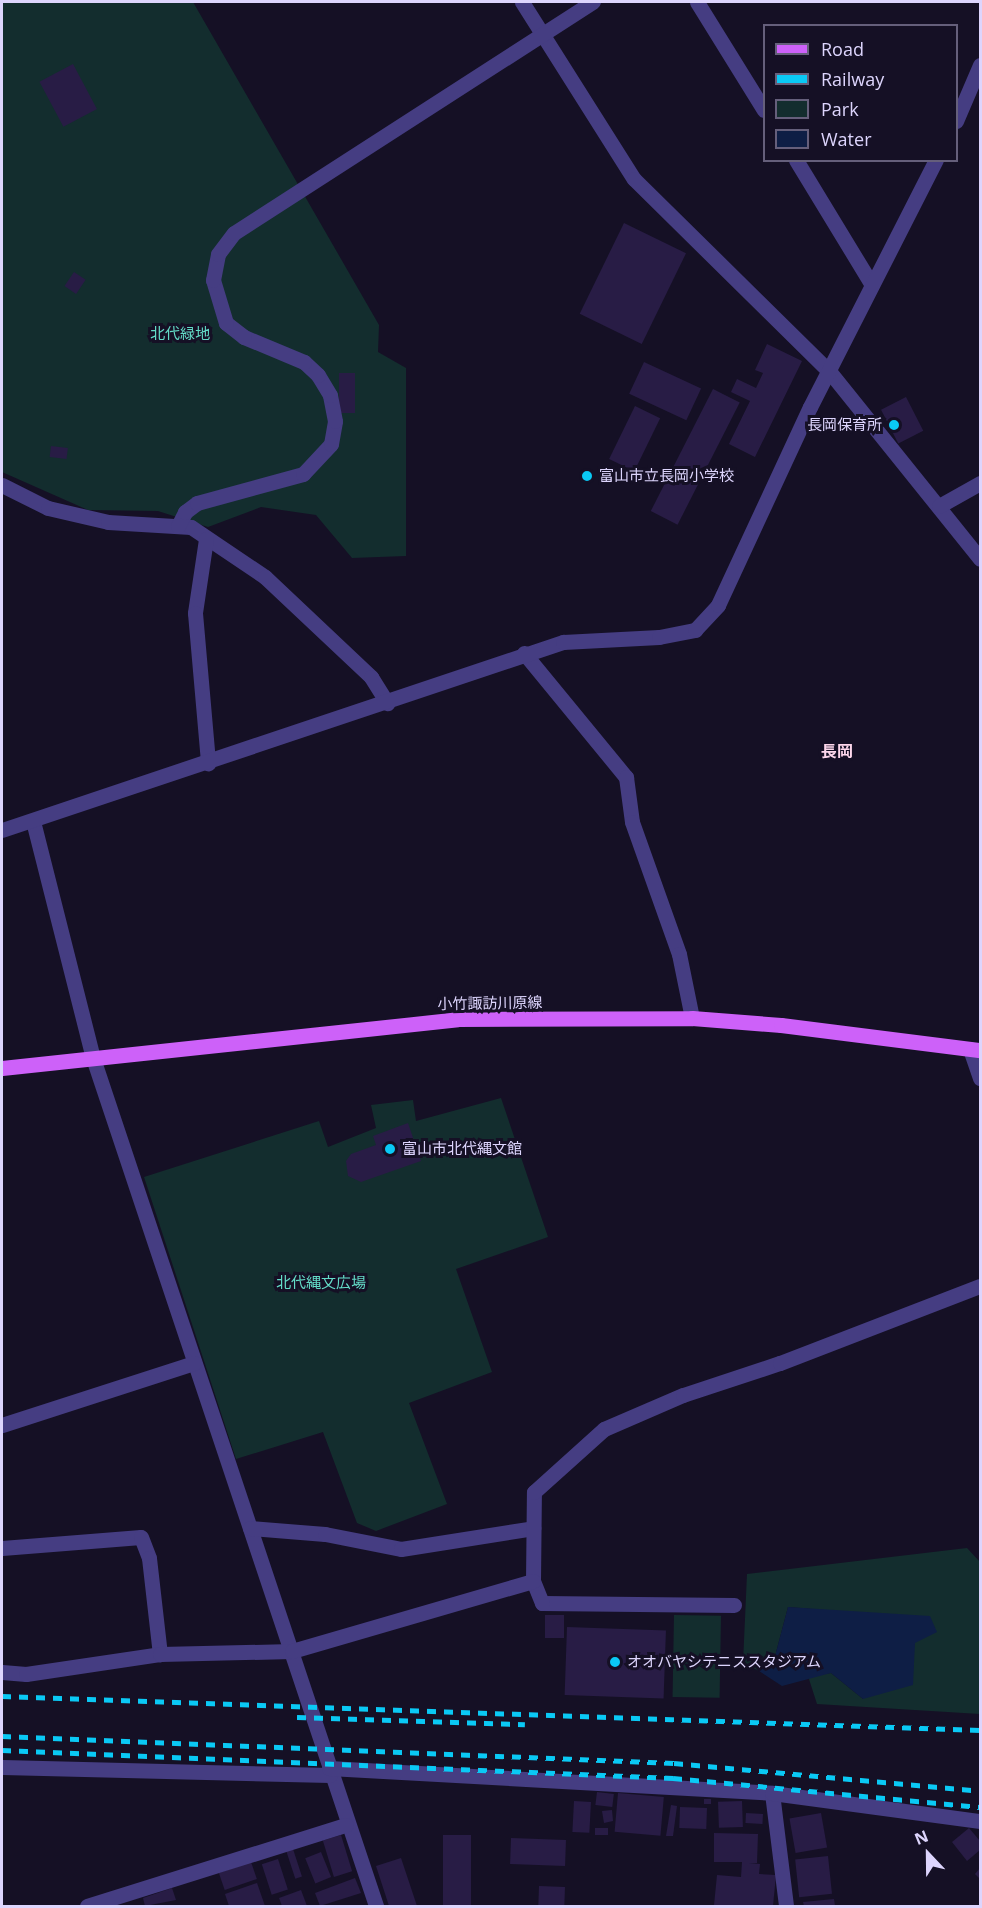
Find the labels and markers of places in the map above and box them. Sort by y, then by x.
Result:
place label: 長岡保育所 [807,416,882,434]
marker: 長岡保育所 [887,418,901,432]
place label: 富山市立長岡小学校 [599,467,734,485]
marker: 富山市立長岡小学校 [580,469,594,483]
place label: 富山市北代縄文館 [402,1140,522,1158]
marker: 富山市北代縄文館 [383,1142,397,1156]
place label: オオバヤシテニススタジアム [627,1653,822,1671]
marker: オオバヤシテニススタジアム [608,1655,622,1669]

